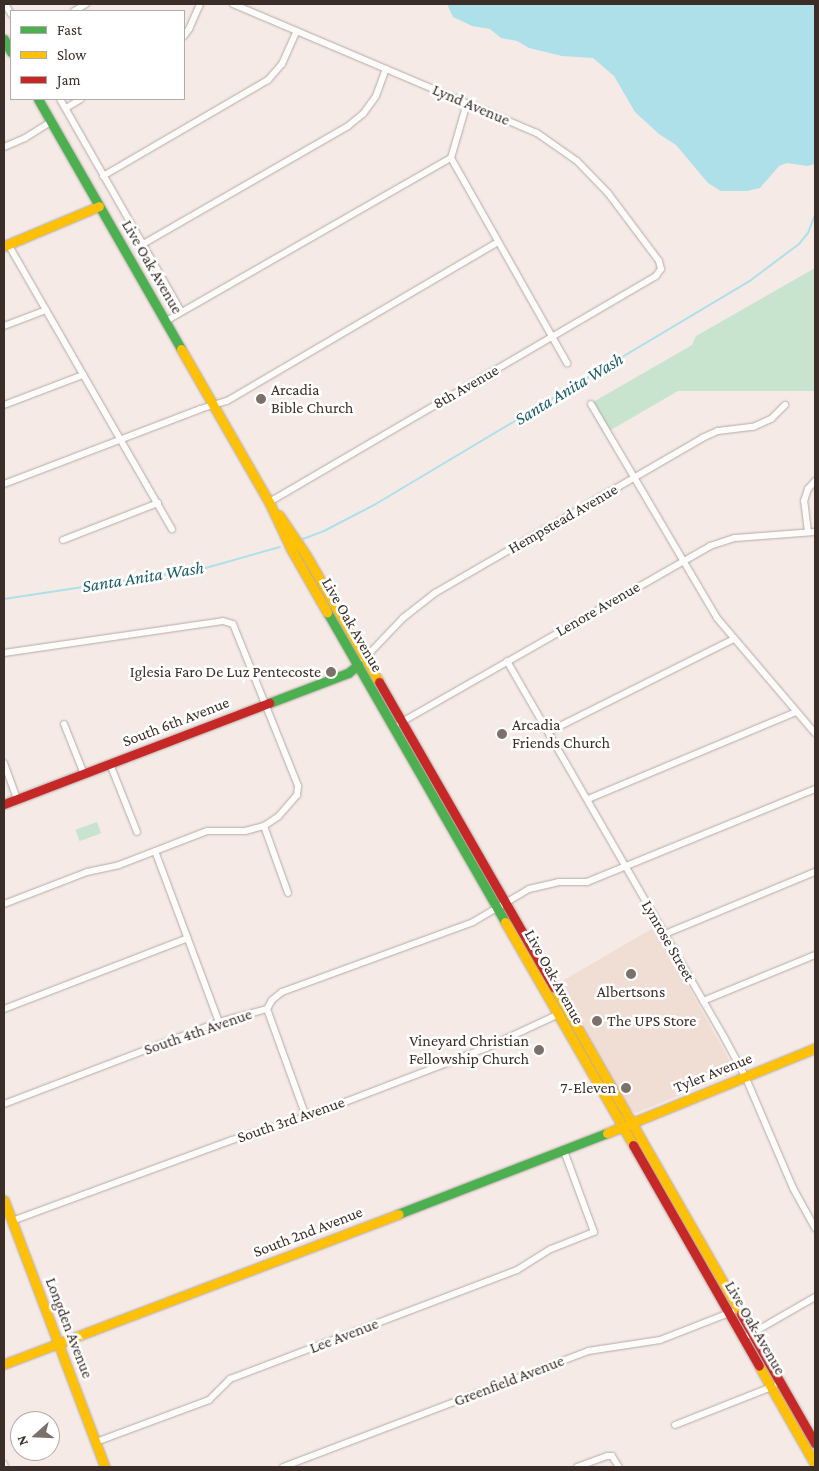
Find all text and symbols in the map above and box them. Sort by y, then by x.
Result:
legend [10,10,185,100]
text: Fast [57,22,82,38]
text: Slow [57,47,86,63]
text: Jam [57,72,80,88]
street label: Lynd Avenue [429,80,513,130]
street label: Live Oak Avenue [117,217,187,317]
water label: Santa Anita Wash [511,348,627,430]
street label: 8th Avenue [430,361,502,413]
place label: Arcadia Bible Church [271,380,353,418]
marker: Arcadia Bible Church [255,393,267,405]
street label: Hempstead Avenue [505,480,621,558]
water label: Santa Anita Wash [81,557,205,597]
street label: Live Oak Avenue [317,575,387,675]
street label: Lenore Avenue [552,577,644,641]
place label: Iglesia Faro De Luz Pentecoste [130,662,321,682]
marker: Iglesia Faro De Luz Pentecoste [325,666,337,678]
street label: South 6th Avenue [120,693,232,751]
place label: Arcadia Friends Church [512,715,610,753]
marker: Arcadia Friends Church [496,728,508,740]
street label: Lynrose Street [637,897,699,985]
street label: Live Oak Avenue [520,926,588,1028]
marker: Albertsons [625,968,637,980]
place label: Albertsons [597,982,665,1002]
street label: South 4th Avenue [141,1005,255,1059]
place label: The UPS Store [607,1011,696,1031]
marker: The UPS Store [591,1015,603,1027]
place label: Vineyard Christian Fellowship Church [409,1031,529,1069]
marker: Vineyard Christian Fellowship Church [533,1044,545,1056]
street label: Tyler Avenue [671,1049,755,1097]
place label: 7-Eleven [560,1078,616,1098]
marker: 7-Eleven [620,1082,632,1094]
street label: South 3rd Avenue [235,1093,347,1147]
street label: South 2nd Avenue [251,1202,365,1262]
street label: Longden Avenue [41,1275,97,1381]
street label: Live Oak Avenue [720,1278,790,1378]
street label: Lee Avenue [307,1314,381,1358]
street label: Greenfield Avenue [451,1351,567,1411]
north arrow [10,1411,60,1461]
text: N [13,1434,31,1448]

